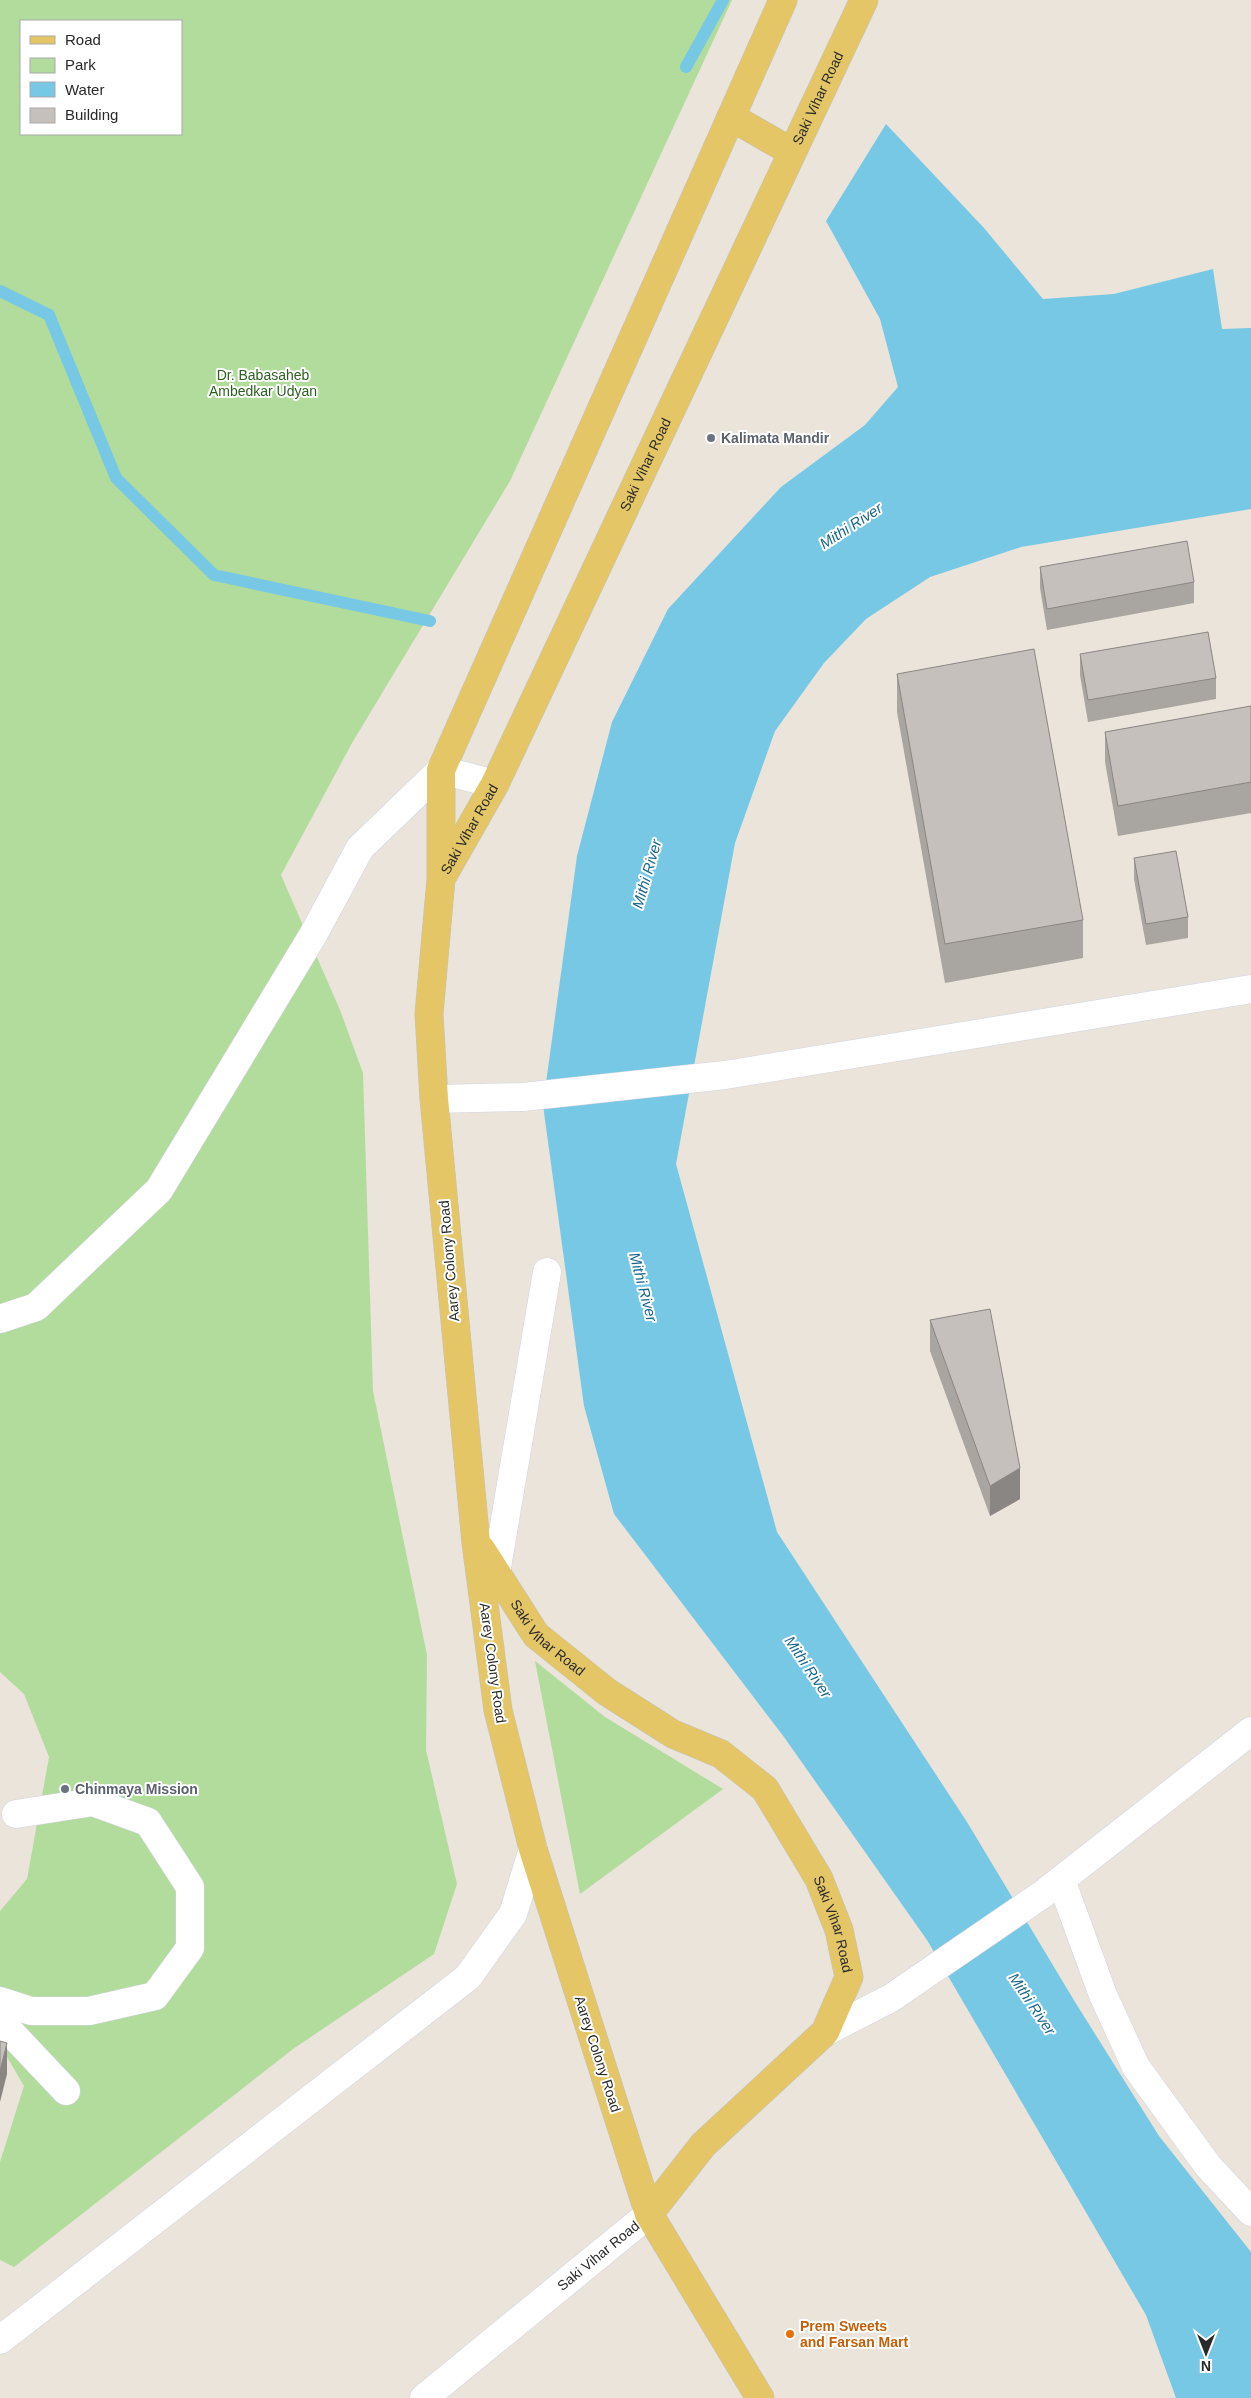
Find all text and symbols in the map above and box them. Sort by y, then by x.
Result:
legend [20,20,182,135]
text: Road [65,31,101,48]
street label: Saki Vihar Road [789,49,847,147]
text: Park [65,56,96,73]
text: Water [65,81,104,98]
text: Building [65,106,118,123]
park label: Dr. Babasaheb Ambedkar Udyan [209,367,317,399]
street label: Saki Vihar Road [617,416,674,514]
place label: Kalimata Mandir [721,430,830,446]
marker: Kalimata Mandir [705,432,717,444]
water label: Mithi River [816,499,886,552]
street label: Saki Vihar Road [437,781,501,877]
water label: Mithi River [629,837,665,910]
street label: Aarey Colony Road [436,1200,462,1322]
water label: Mithi River [626,1250,661,1324]
street label: Saki Vihar Road [507,1596,588,1679]
street label: Aarey Colony Road [477,1602,509,1724]
water label: Mithi River [782,1633,836,1702]
place label: Chinmaya Mission [75,1781,198,1797]
marker: Chinmaya Mission [59,1783,71,1795]
street label: Saki Vihar Road [810,1873,856,1974]
water label: Mithi River [1006,1970,1060,2039]
street label: Aarey Colony Road [572,1994,624,2114]
street label: Saki Vihar Road [554,2217,642,2294]
place label: Prem Sweets and Farsan Mart [800,2318,908,2350]
marker: Prem Sweets and Farsan Mart [784,2328,796,2340]
north arrow [1181,2328,1231,2378]
text: N [1201,2358,1211,2374]

